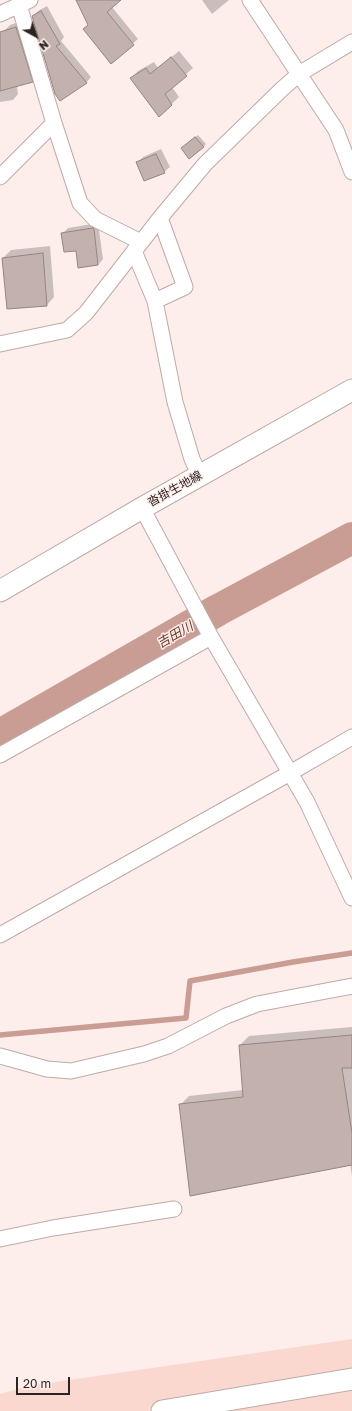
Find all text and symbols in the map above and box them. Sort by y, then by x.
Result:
north arrow [16,16,56,56]
text: N [37,38,51,53]
street label: 沓掛生地線 [145,468,205,510]
water label: 吉田川 [154,618,196,652]
scale bar [18,1369,72,1395]
text: 20 m [23,1376,51,1391]

